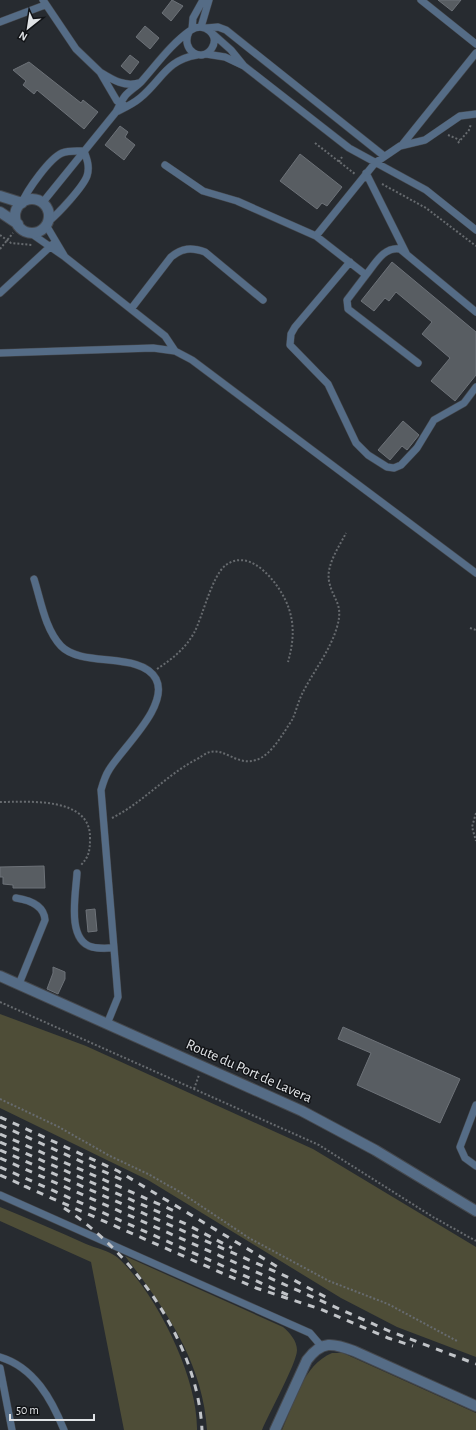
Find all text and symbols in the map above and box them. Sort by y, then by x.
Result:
north arrow [8,8,48,48]
text: N [17,30,29,43]
street label: Route du Port de Lavera [184,1036,314,1106]
scale bar [10,1396,94,1422]
text: 50 m [16,1404,39,1416]

